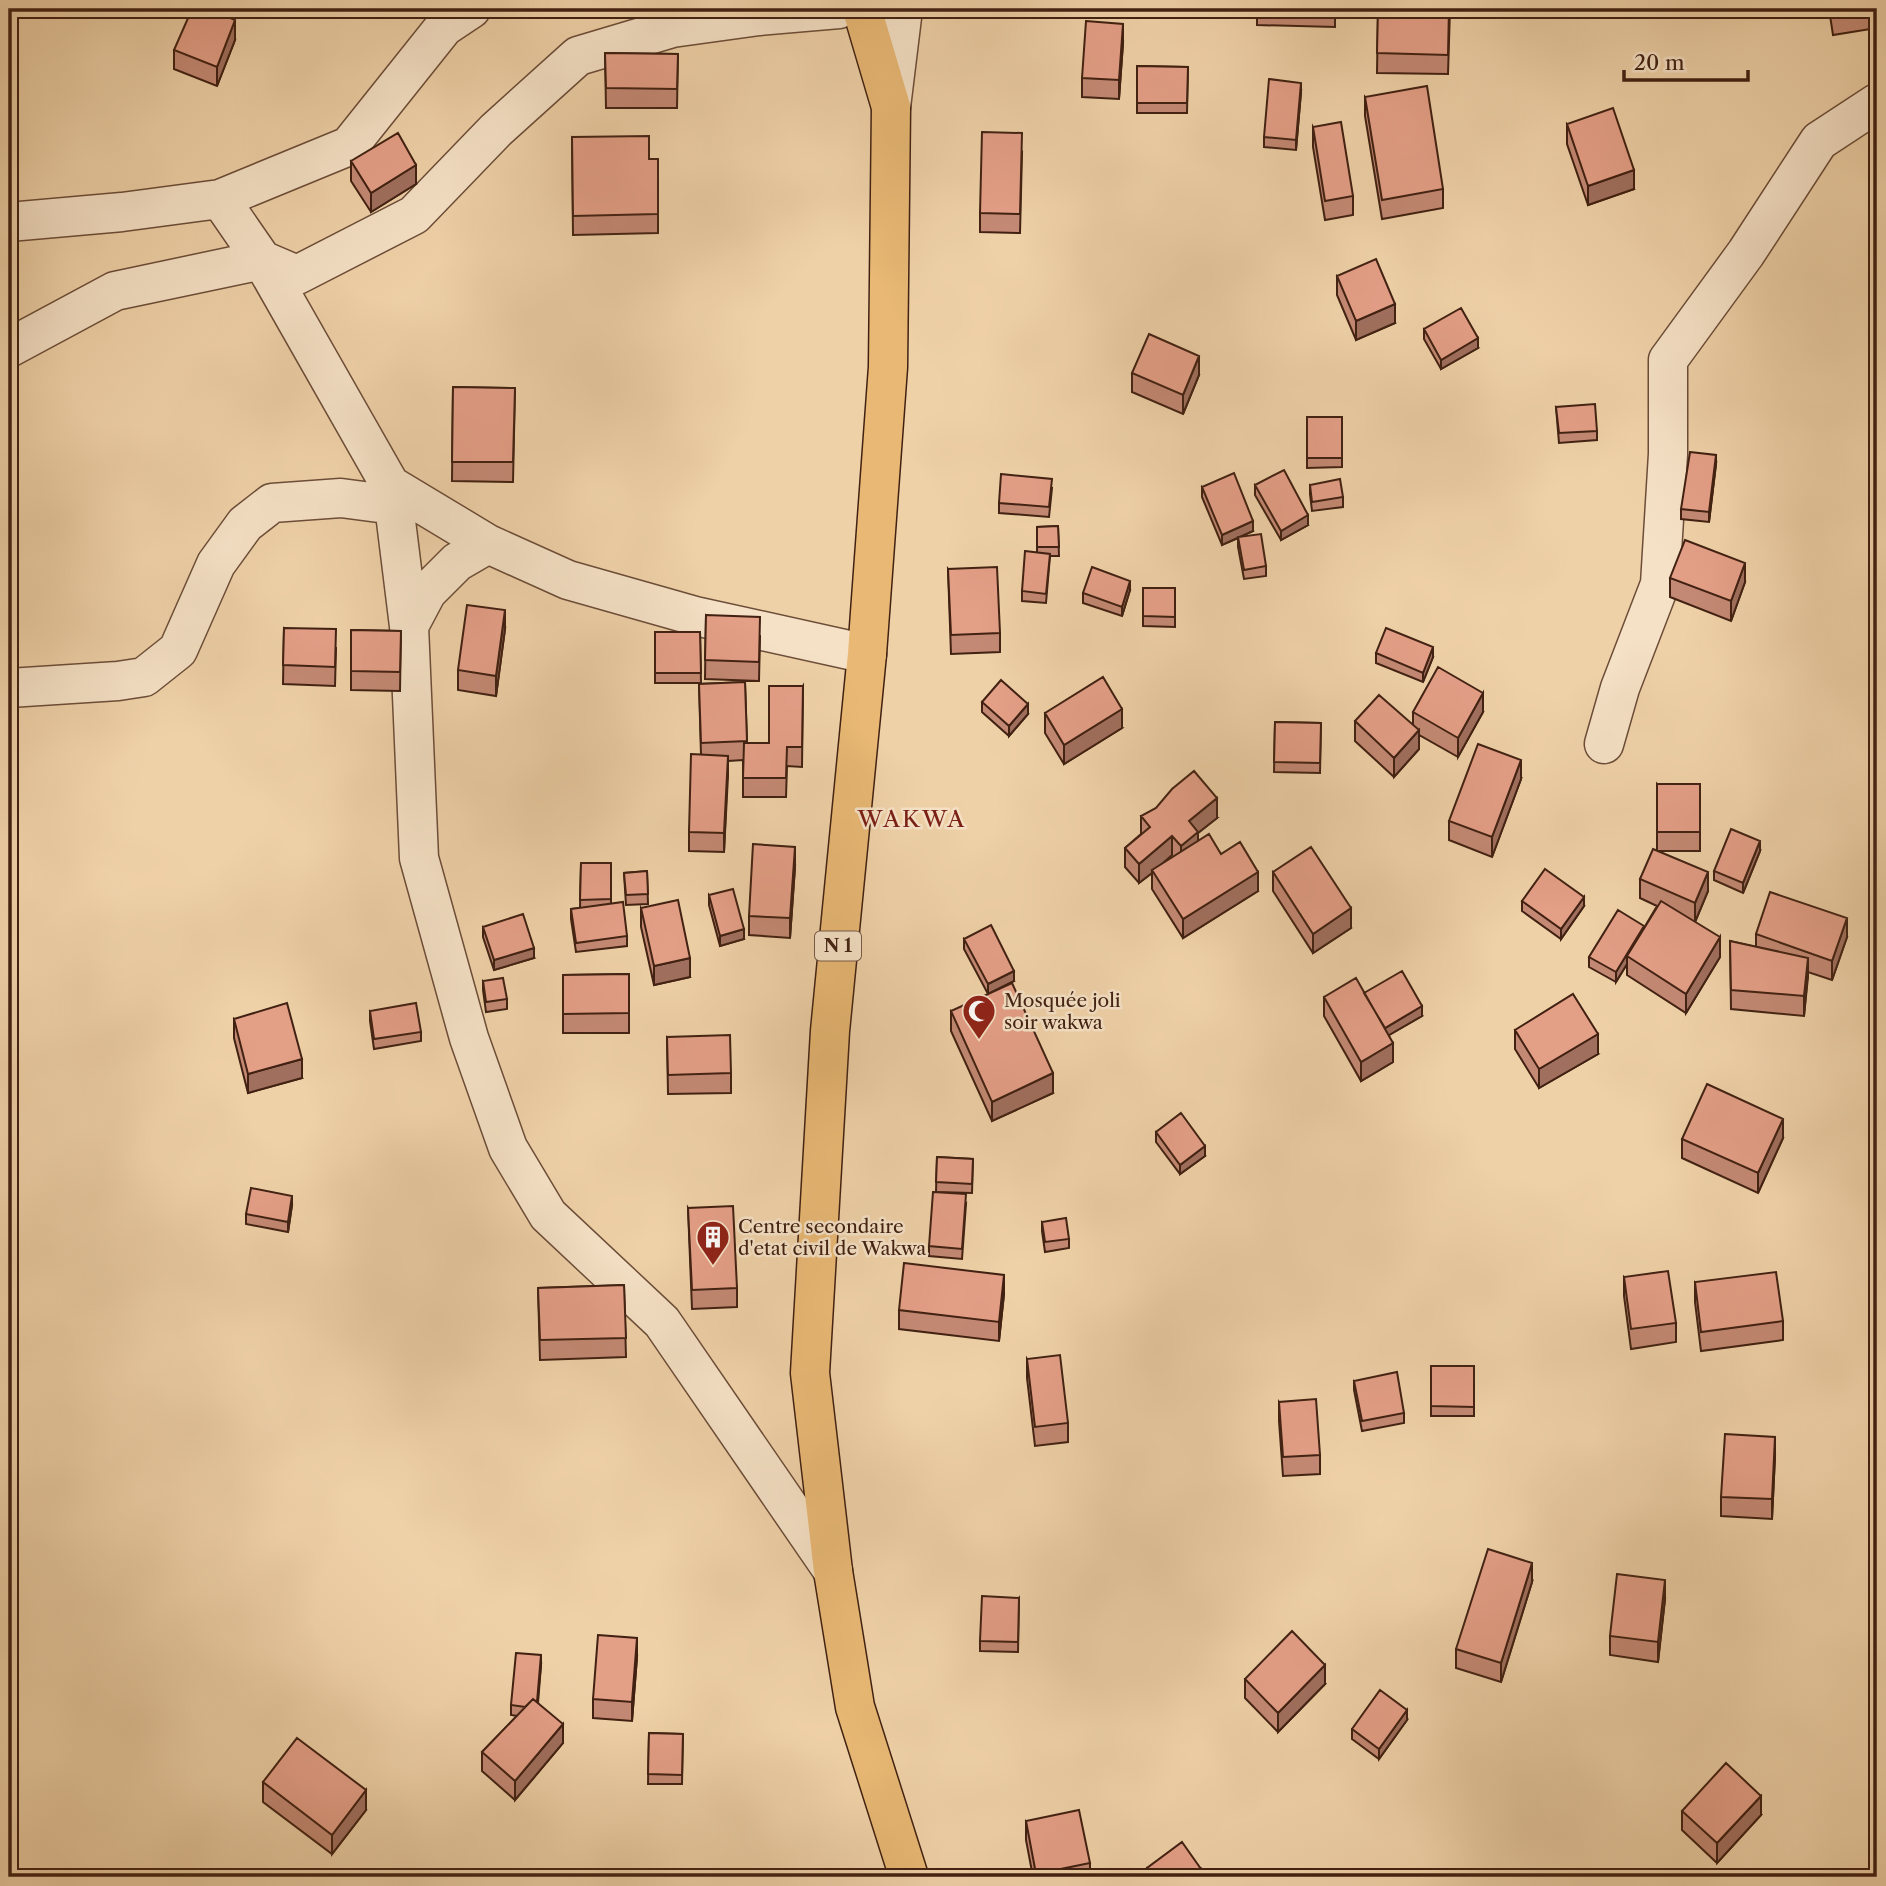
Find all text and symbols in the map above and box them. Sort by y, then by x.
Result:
scale bar [1624,38,1748,82]
text: 20 m [1634,50,1685,75]
district label: WAKWA [857,805,966,833]
road number: N 1 [815,931,861,960]
place label: Mosquée joli soir wakwa [1004,989,1121,1034]
mosque icon: Mosquée joli soir wakwa [960,992,998,1041]
place label: Centre secondaire d'etat civil de Wakwa [738,1215,926,1260]
building icon: Centre secondaire d'etat civil de Wakwa [694,1218,732,1267]

